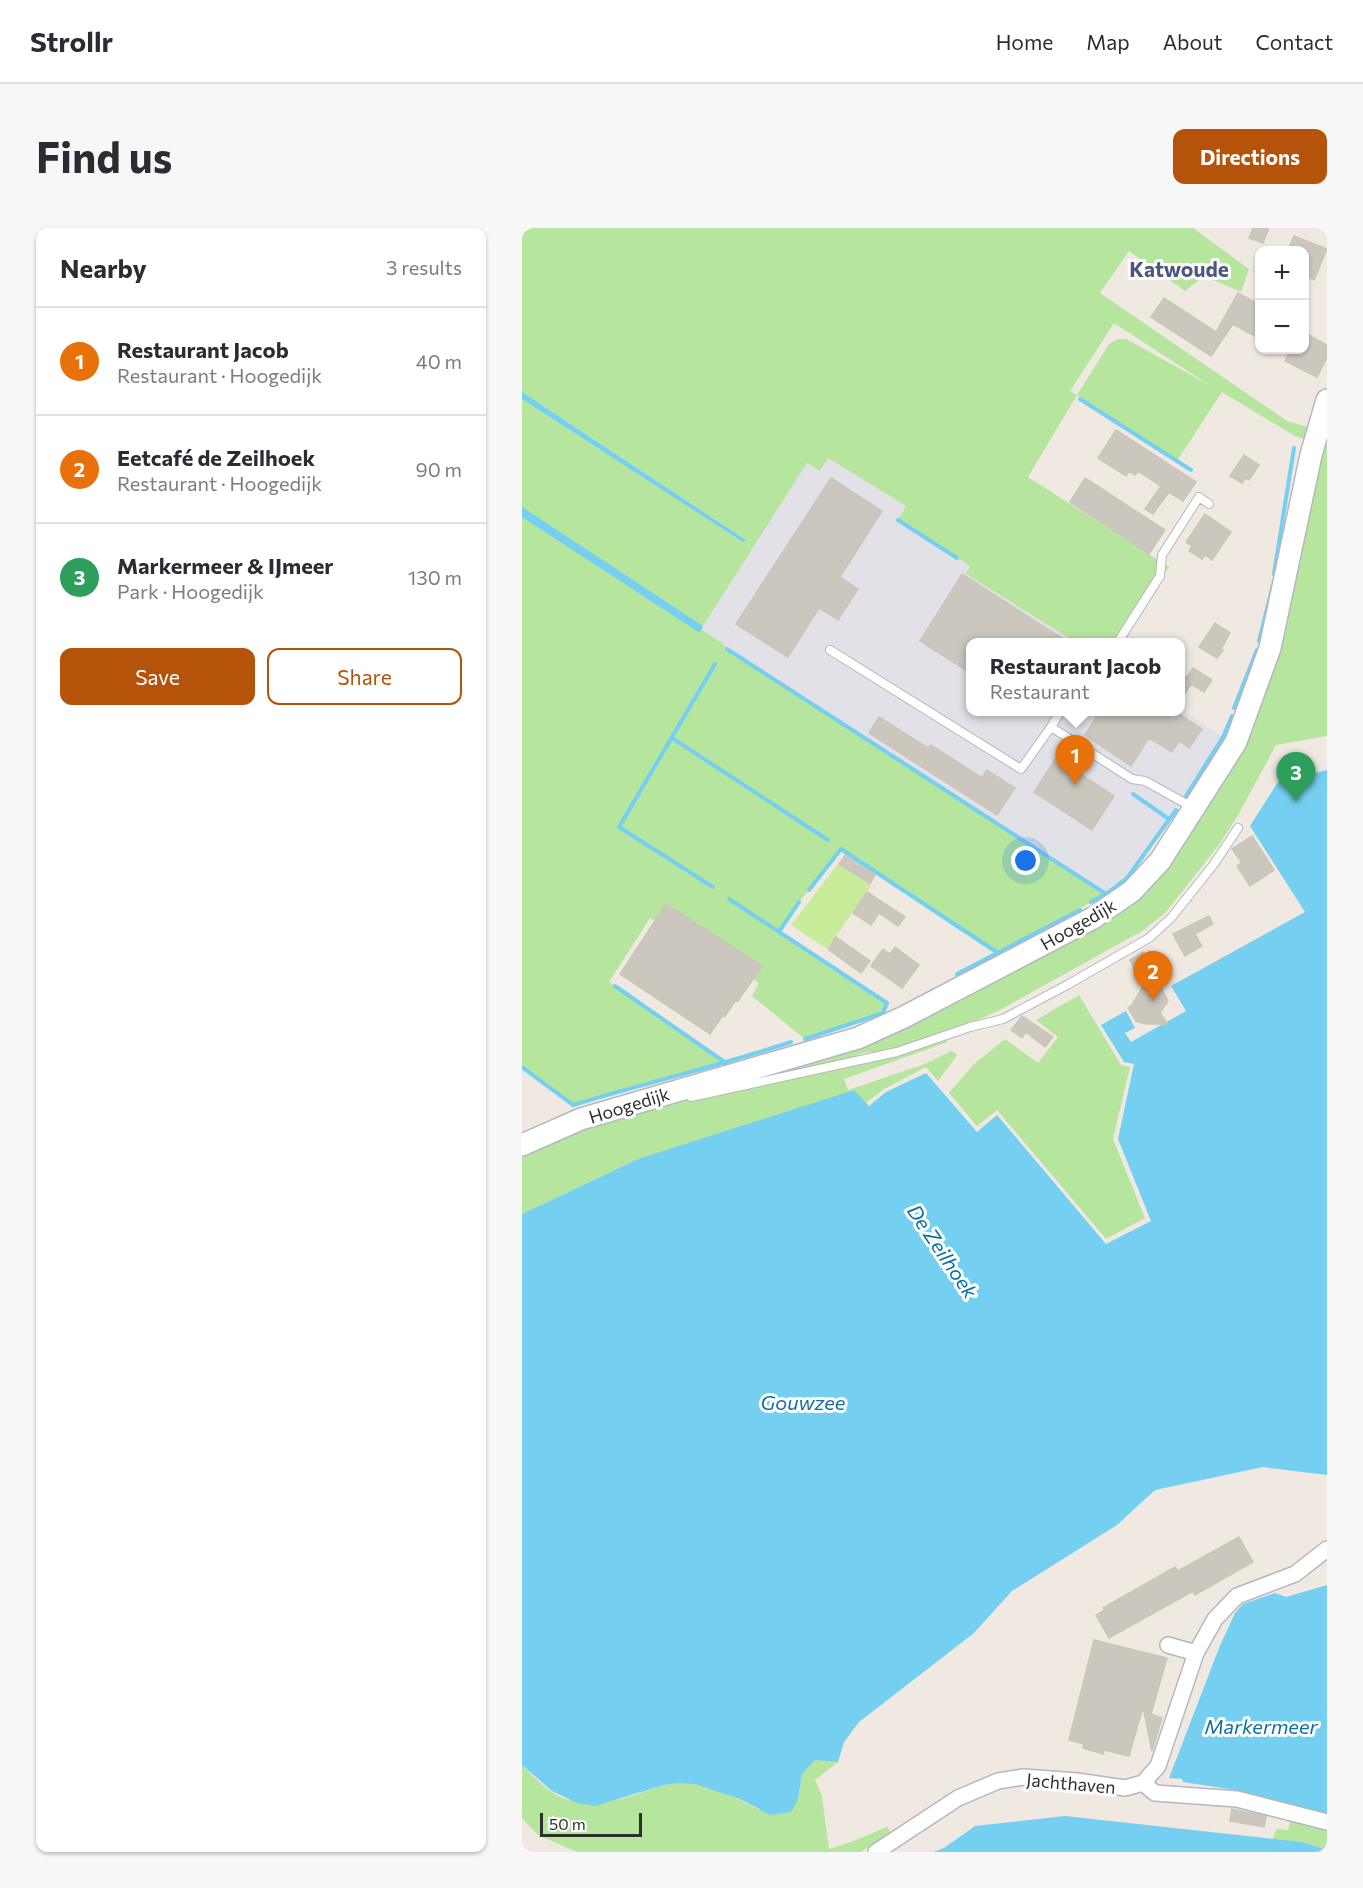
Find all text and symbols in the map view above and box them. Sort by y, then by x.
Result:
text: Strollr [30,24,113,58]
text: Home [996,29,1053,54]
text: Map [1086,29,1130,54]
text: About [1163,29,1222,54]
text: Contact [1255,29,1333,54]
button: Directions [1173,129,1327,184]
text: Find us [36,130,172,182]
map controls [1255,246,1309,354]
button: + [1255,246,1309,300]
text: Nearby [60,252,147,283]
text: 3 results [386,255,462,279]
district label: Katwoude [1129,256,1229,281]
button: − [1255,300,1309,354]
text: Restaurant Jacob [117,336,289,363]
text: 1 [75,349,84,373]
text: 40 m [416,349,462,373]
text: Restaurant · Hoogedijk [117,363,322,387]
text: Eetcafé de Zeilhoek [117,444,315,471]
text: 2 [74,457,85,481]
text: 90 m [416,457,462,481]
text: Restaurant · Hoogedijk [117,471,322,495]
text: Markermeer & IJmeer [117,552,333,579]
text: 3 [74,565,85,589]
text: 130 m [408,565,462,589]
text: Park · Hoogedijk [117,579,264,603]
popup [966,638,1185,716]
button: Save [60,648,255,705]
button: Share [267,648,462,705]
text: Restaurant Jacob [990,652,1161,679]
text: Restaurant [990,679,1090,703]
pin: 1 [1056,736,1094,785]
pin: 3 [1276,752,1316,802]
your location [1011,846,1040,875]
street label: Hoogedijk [1036,893,1120,954]
pin: 2 [1134,952,1172,1001]
street label: Hoogedijk [586,1082,672,1128]
water label: De Zeilhoek [903,1199,984,1303]
water label: Gouwzee [761,1390,846,1414]
water label: Markermeer [1205,1714,1318,1738]
street label: Jachthaven [1025,1768,1117,1798]
scale bar [540,1810,642,1838]
text: 50 m [549,1814,586,1833]

